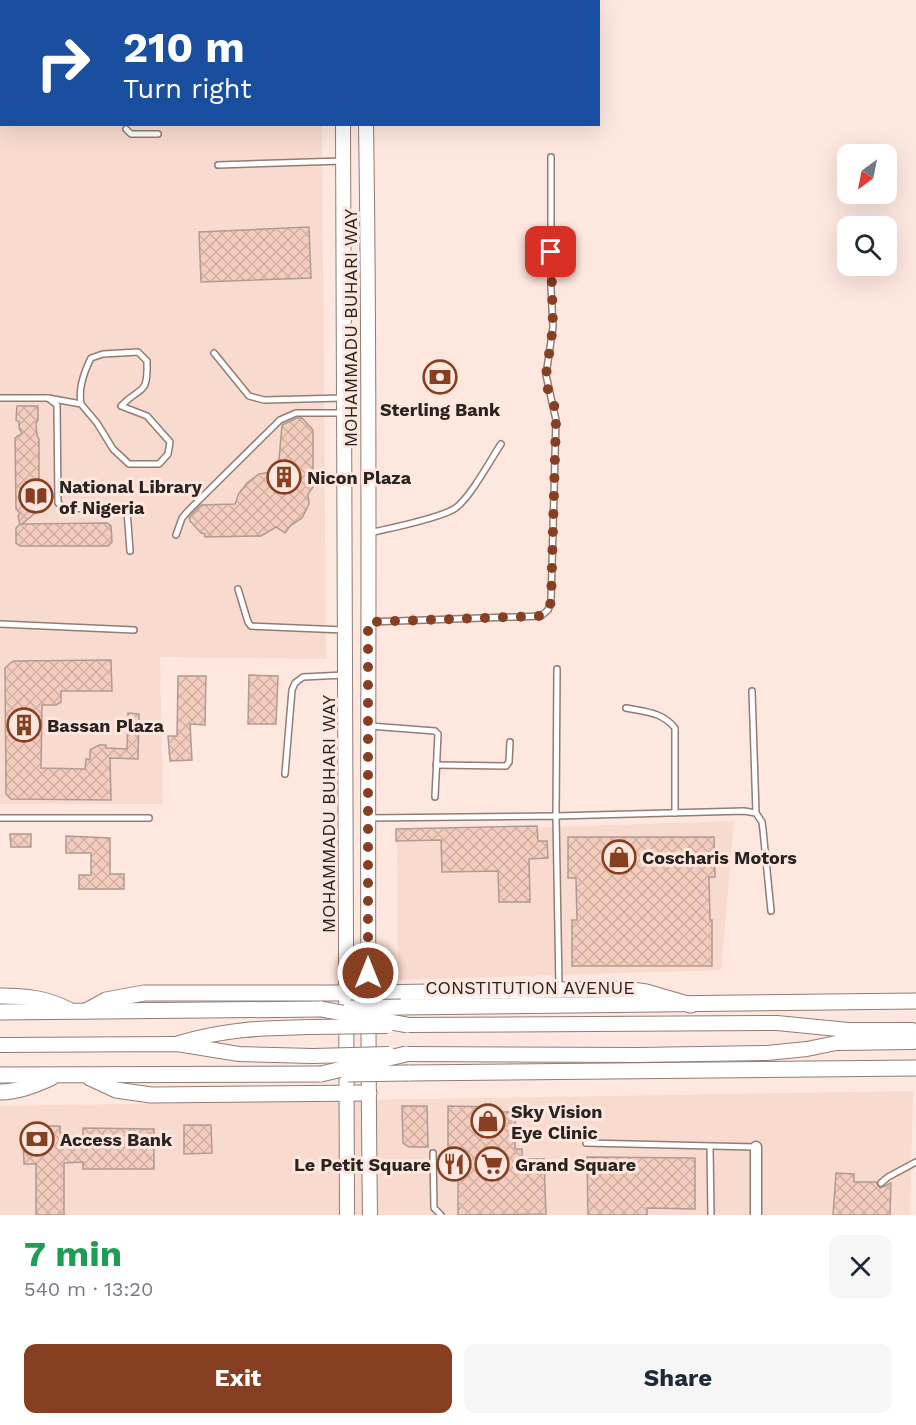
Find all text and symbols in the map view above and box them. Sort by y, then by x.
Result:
text: 210 m [123,23,245,72]
icon: right [24,24,102,102]
text: Turn right [123,73,252,105]
north arrow [837,144,897,204]
map controls [837,144,897,276]
street label: MOHAMMADU BUHARI WAY [340,208,361,447]
button: search [837,216,897,276]
pin [525,226,576,277]
icon: arrive [534,235,567,268]
bank icon: Sterling Bank [422,359,458,395]
place label: Sterling Bank [380,399,501,420]
building icon: Nicon Plaza [266,459,302,495]
place label: Nicon Plaza [307,467,412,488]
place label: National Library of Nigeria [59,476,203,518]
library icon: National Library of Nigeria [18,478,54,514]
street label: MOHAMMADU BUHARI WAY [318,694,339,933]
building icon: Bassan Plaza [6,707,42,743]
place label: Bassan Plaza [47,715,164,736]
shop icon: Coscharis Motors [601,839,637,875]
place label: Coscharis Motors [642,847,797,868]
position arrow [336,941,400,1005]
street label: CONSTITUTION AVENUE [425,977,635,998]
place label: Sky Vision Eye Clinic [511,1101,602,1143]
shop icon: Sky Vision Eye Clinic [470,1103,506,1139]
bank icon: Access Bank [19,1121,55,1157]
place label: Access Bank [60,1129,173,1150]
restaurant icon: Le Petit Square [436,1146,472,1182]
supermarket icon: Grand Square [474,1146,510,1182]
place label: Le Petit Square [294,1154,431,1175]
place label: Grand Square [515,1154,636,1175]
text: 7 min [24,1233,122,1275]
button: close [829,1235,892,1298]
text: 540 m · 13:20 [24,1277,153,1301]
button: Exit [24,1344,452,1413]
button: Share [464,1344,892,1413]

